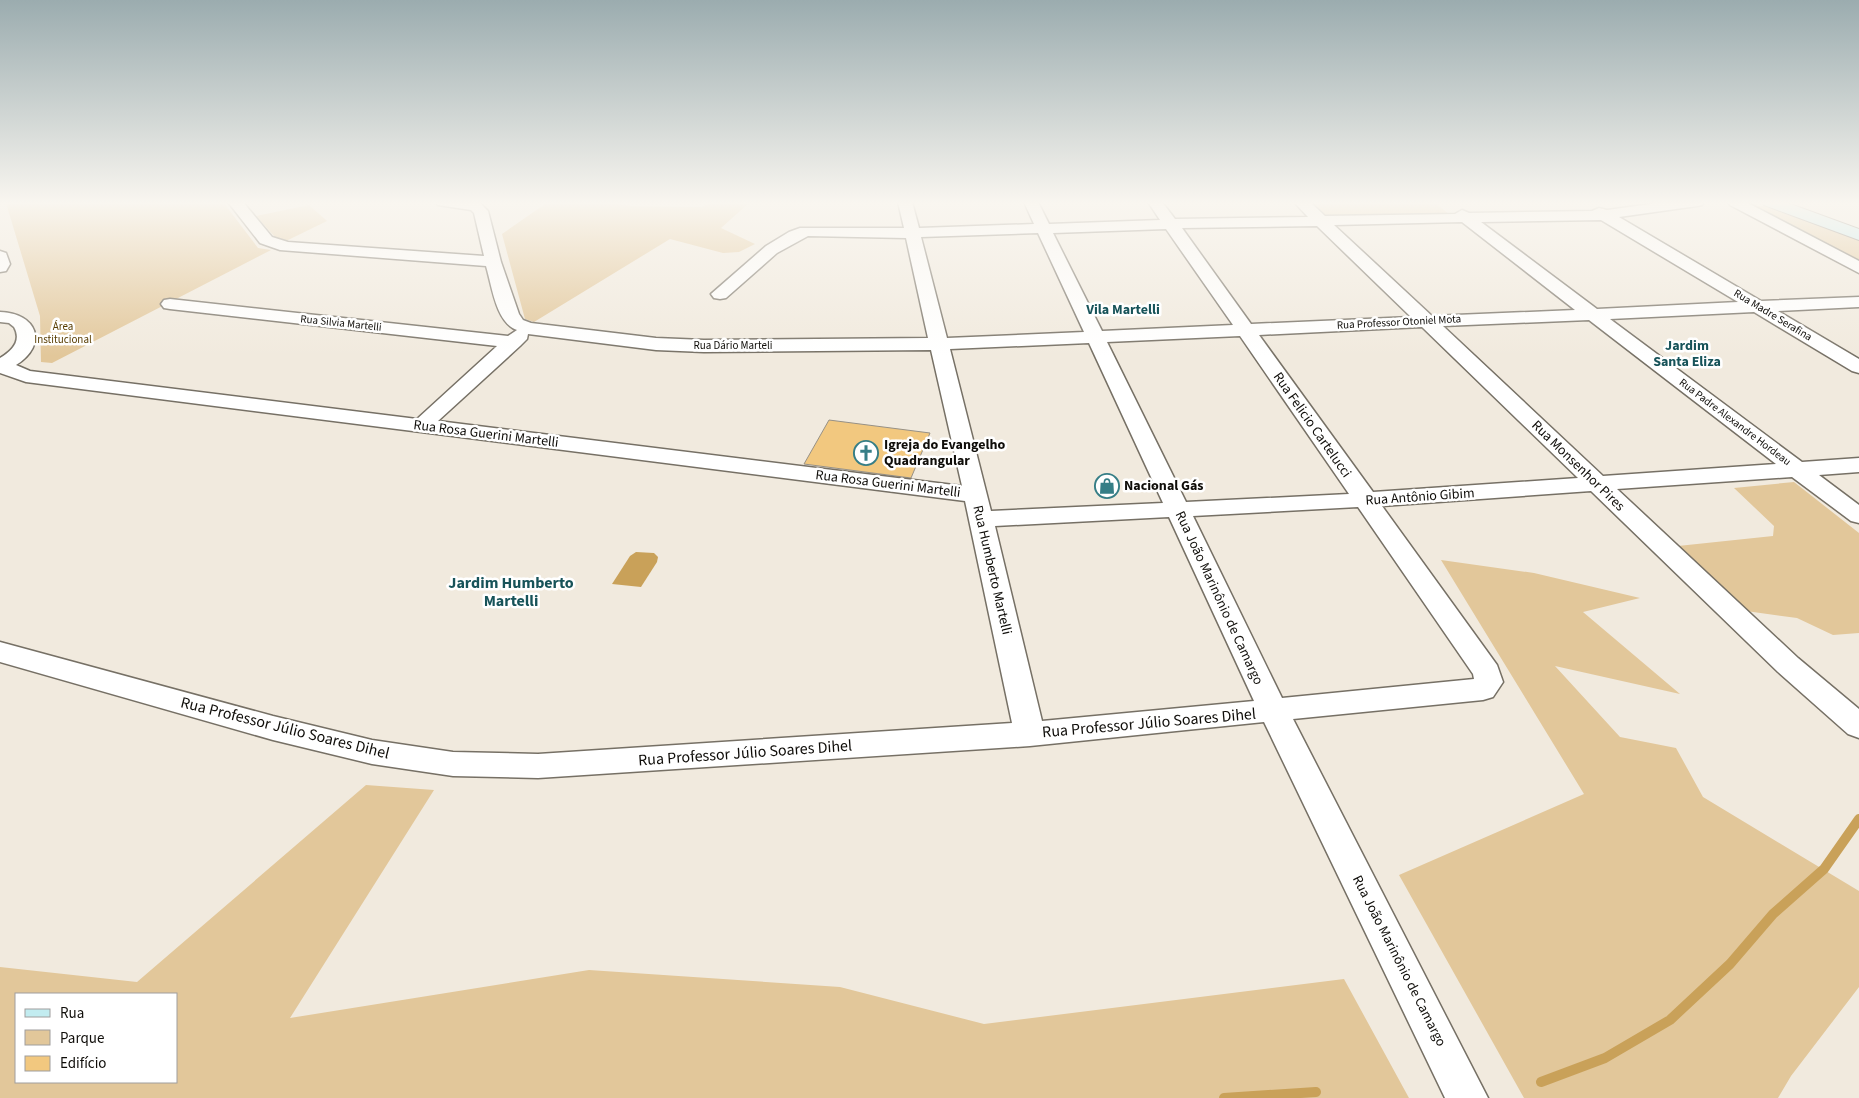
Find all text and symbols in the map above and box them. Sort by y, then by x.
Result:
street label: Rua Madre Serafina [1731,286,1815,344]
district label: Vila Martelli [1085,300,1160,320]
street label: Rua Silvia Martelli [300,311,382,335]
street label: Rua Professor Otoniel Mota [1336,311,1462,333]
park label: Área Institucional [34,319,92,347]
district label: Jardim Santa Eliza [1653,336,1721,372]
street label: Rua Dário Marteli [694,338,772,353]
street label: Rua Felicio Cartelucci [1268,368,1356,482]
street label: Rua Padre Alexandre Hordeau [1676,375,1794,469]
street label: Rua Rosa Guerini Martelli [412,415,560,453]
street label: Rua Monsenhor Pires [1527,416,1629,516]
place label: Igreja do Evangelho Quadrangular [884,435,1005,471]
church icon: Igreja do Evangelho Quadrangular [853,440,879,466]
street label: Rua Rosa Guerini Martelli [814,465,962,503]
shop icon: Nacional Gás [1094,473,1120,499]
place label: Nacional Gás [1124,476,1204,496]
street label: Rua Antônio Gibim [1365,483,1475,511]
street label: Rua Humberto Martelli [967,503,1017,637]
street label: Rua João Marinônio de Camargo [1170,508,1268,688]
district label: Jardim Humberto Martelli [448,572,574,612]
street label: Rua Professor Júlio Soares Dihel [178,691,392,765]
street label: Rua Professor Júlio Soares Dihel [1041,703,1257,743]
street label: Rua Professor Júlio Soares Dihel [637,735,853,771]
street label: Rua João Marinônio de Camargo [1347,872,1451,1050]
legend [15,993,178,1083]
text: Rua [60,1003,84,1024]
text: Parque [60,1028,104,1049]
text: Edifício [60,1053,107,1074]

